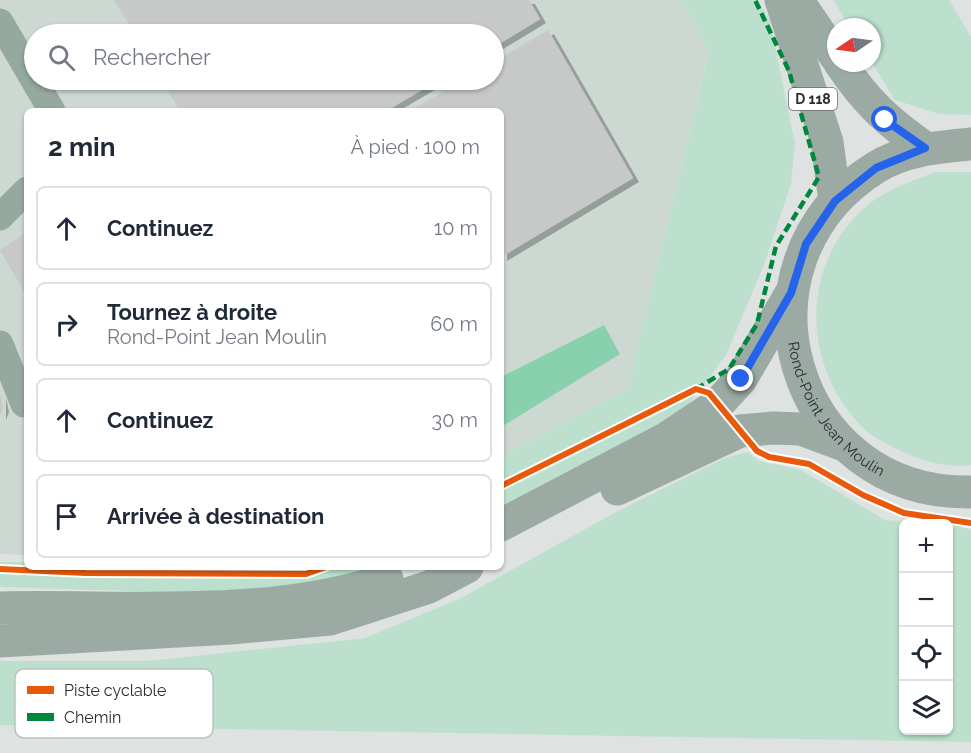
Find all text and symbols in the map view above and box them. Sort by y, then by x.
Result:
north arrow [827,18,881,72]
search box [24,24,504,90]
icon: search [45,41,78,74]
text: Rechercher [93,44,211,70]
road number: D 118 [789,88,837,110]
route start [871,106,897,132]
text: 2 min [48,132,115,162]
text: À pied · 100 m [351,135,480,159]
icon: ahead [50,212,83,245]
text: Continuez [107,215,213,241]
text: 10 m [434,216,478,240]
text: Tournez à droite [107,299,277,325]
icon: right [50,308,83,341]
text: 60 m [430,312,478,336]
text: Rond-Point Jean Moulin [107,325,327,349]
street label: Rond-Point Jean Moulin [784,340,888,480]
route end [727,365,753,391]
icon: ahead [50,404,83,437]
text: Continuez [107,407,213,433]
text: 30 m [432,408,478,432]
icon: arrive [50,500,83,533]
text: Arrivée à destination [107,503,324,529]
map controls [899,519,953,735]
button: + [899,519,953,573]
button: − [899,573,953,627]
button: locate [899,627,953,681]
legend [15,669,213,738]
text: Piste cyclable [64,681,166,700]
button: layers [899,681,953,735]
text: Chemin [64,708,121,727]

